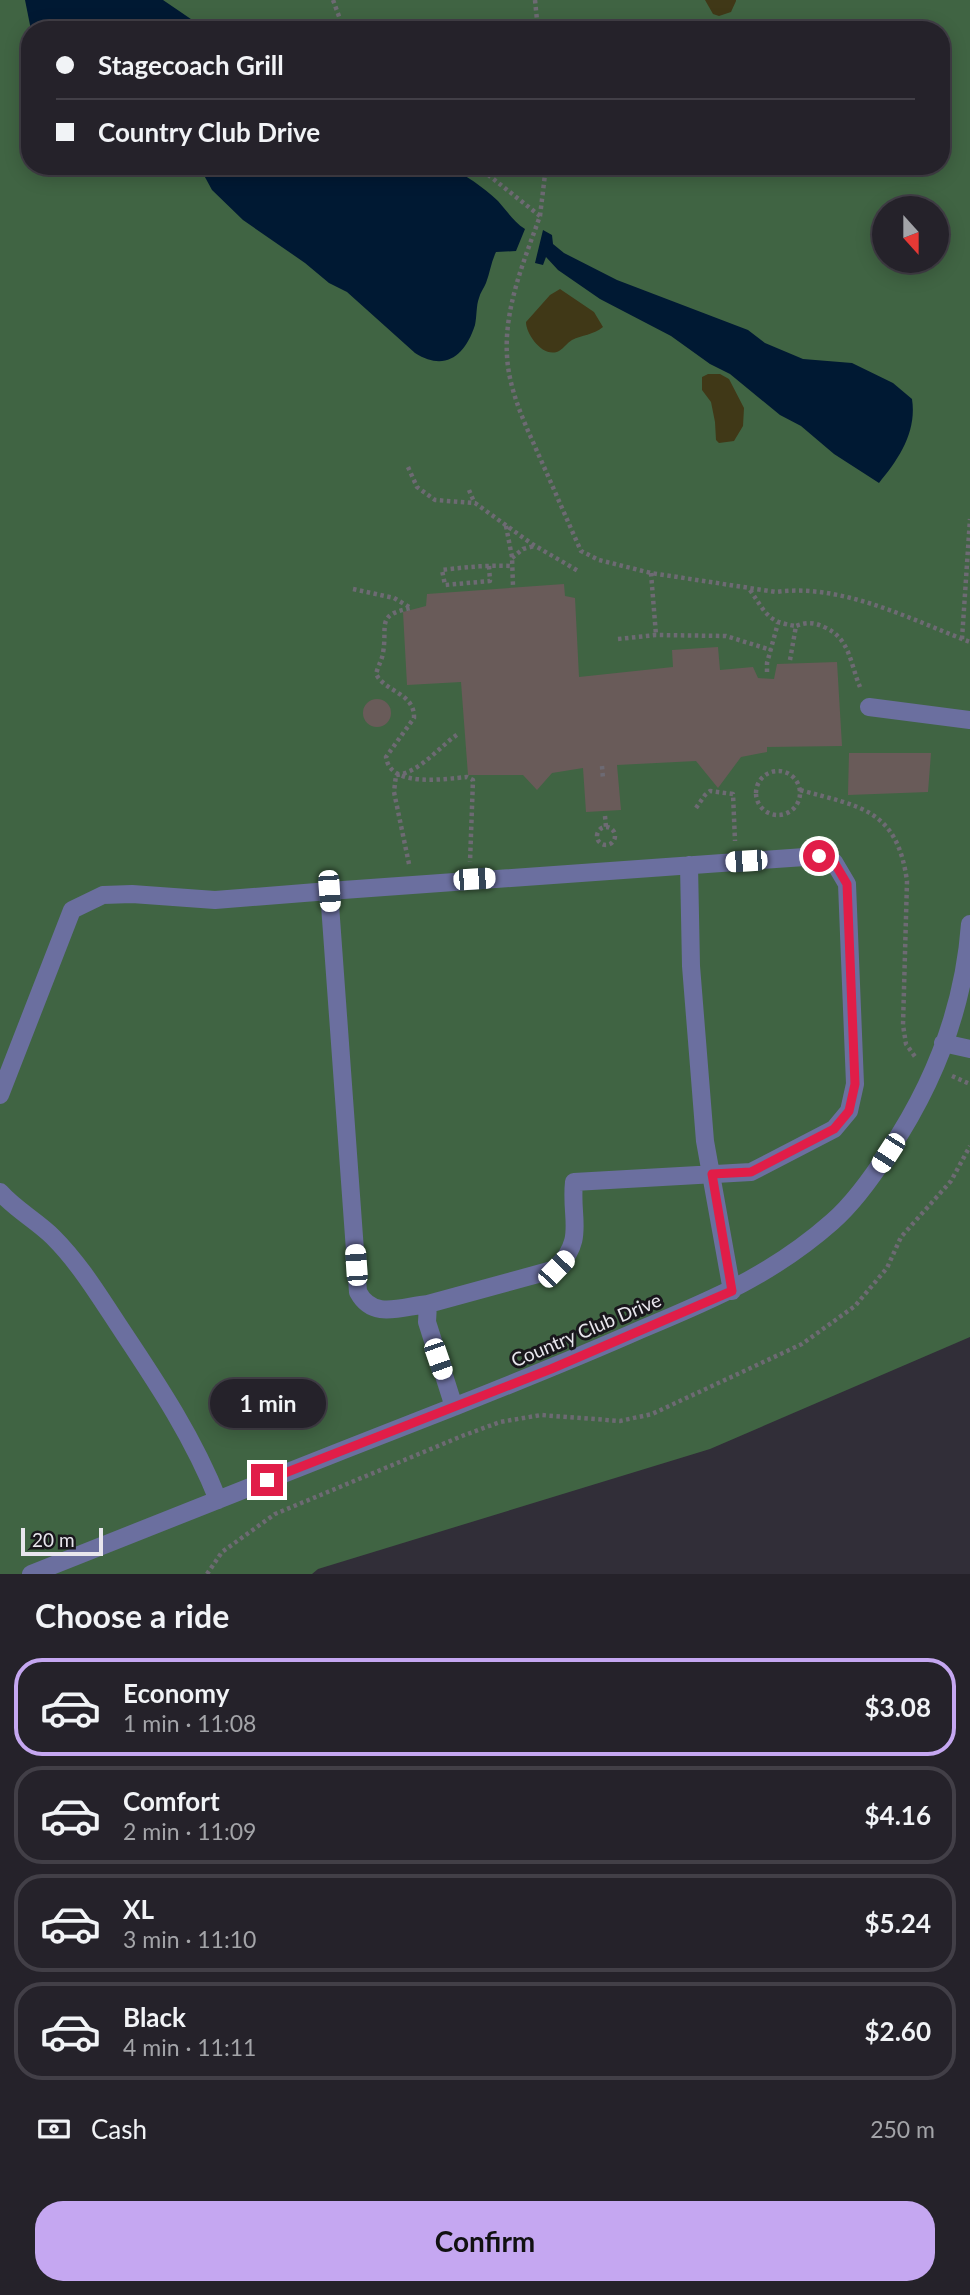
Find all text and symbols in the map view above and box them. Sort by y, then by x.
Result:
text: Stagecoach Grill [98,49,284,81]
text: Country Club Drive [98,116,320,148]
north arrow [872,196,948,273]
map controls [872,196,949,273]
route start [803,840,835,872]
car [725,849,768,873]
car [453,867,496,891]
car [318,869,341,913]
car [868,1130,909,1176]
car [345,1243,368,1287]
car [534,1247,579,1291]
street label: Country Club Drive [507,1288,664,1372]
car [422,1336,455,1382]
callout: 1 min [209,1378,325,1428]
text: 1 min [239,1389,297,1417]
route end [251,1464,283,1496]
scale bar [21,1525,103,1557]
text: 20 m [32,1528,75,1551]
text: Choose a ride [35,1596,229,1635]
icon: car [39,1676,102,1739]
text: Economy [123,1677,229,1709]
text: $3.08 [865,1691,931,1723]
text: 1 min · 11:08 [123,1709,256,1737]
icon: car [39,1784,102,1847]
text: Comfort [123,1785,220,1817]
text: $4.16 [865,1799,931,1831]
text: 2 min · 11:09 [123,1817,256,1845]
icon: car [39,1892,102,1955]
text: XL [123,1893,154,1925]
text: $5.24 [865,1907,931,1939]
text: 3 min · 11:10 [123,1925,256,1953]
icon: car [39,2000,102,2063]
text: Black [123,2001,186,2033]
text: $2.60 [865,2015,931,2047]
text: 4 min · 11:11 [123,2033,256,2061]
icon: cash [35,2110,73,2148]
text: Cash [91,2113,147,2145]
text: 250 m [870,2115,935,2143]
button: Confirm [35,2201,935,2281]

